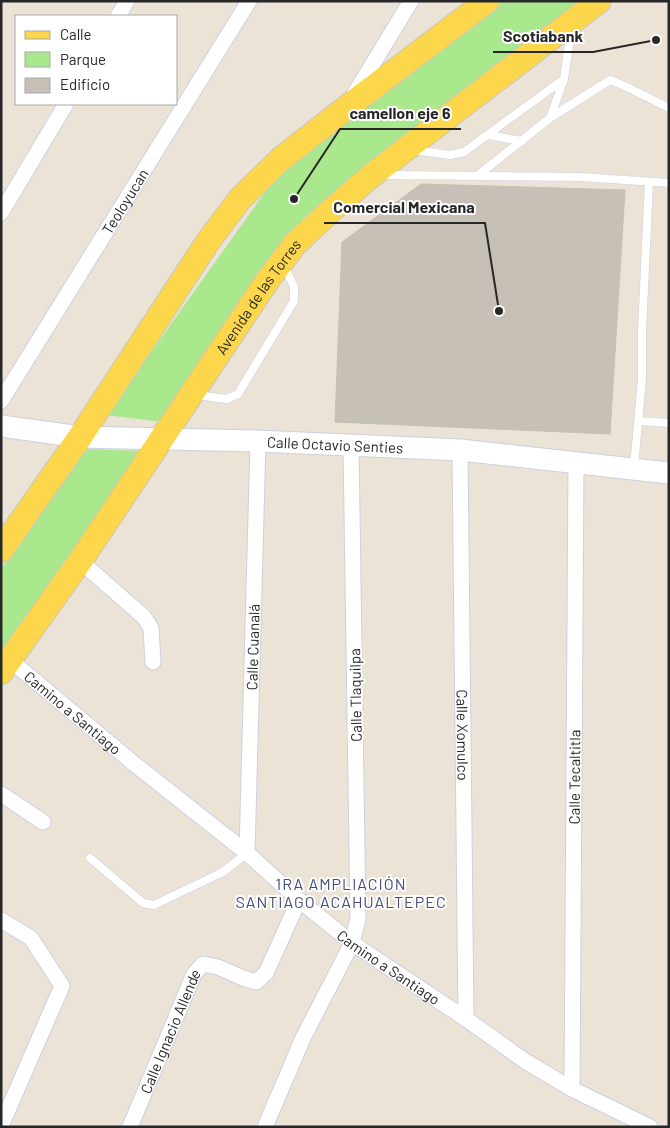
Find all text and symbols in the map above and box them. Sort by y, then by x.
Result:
legend [15,15,178,105]
callout: Scotiabank [493,21,593,52]
text: Calle [60,25,92,43]
text: Scotiabank [503,26,584,45]
text: Parque [60,50,106,68]
text: Edificio [60,75,110,93]
callout: camellon eje 6 [340,98,461,129]
text: camellon eje 6 [349,103,451,122]
street label: Teoloyucan [98,165,152,237]
callout: Comercial Mexicana [324,192,485,223]
text: Comercial Mexicana [333,197,475,216]
street label: Avenida de las Torres [212,235,304,358]
street label: Calle Octavio Senties [267,432,404,456]
street label: Calle Cuanalá [242,604,263,690]
street label: Calle Tlaquilpa [345,648,365,742]
street label: Camino a Santiago [21,667,125,758]
street label: Calle Xomulco [454,689,472,781]
street label: Calle Tecaltitla [565,729,583,825]
district label: 1RA AMPLIACIÓN SANTIAGO ACAHUALTEPEC [235,874,447,911]
street label: Camino a Santiago [334,926,444,1008]
street label: Calle Ignacio Allende [136,964,204,1096]

